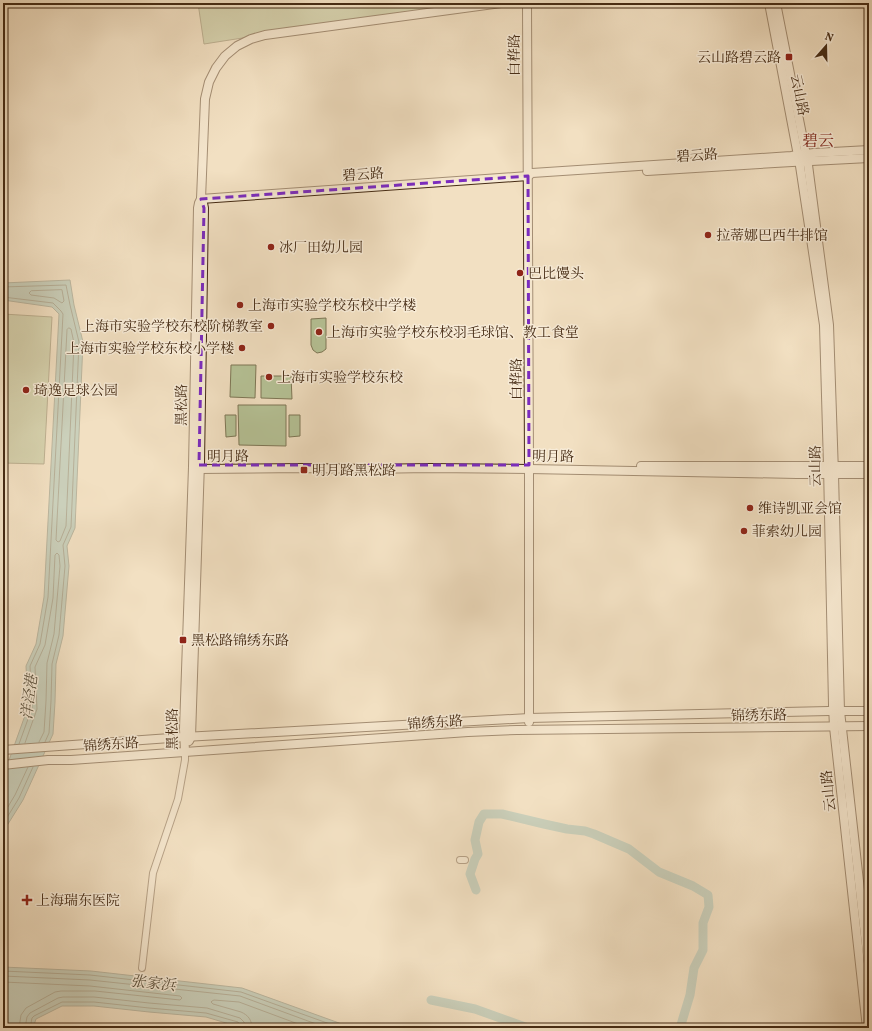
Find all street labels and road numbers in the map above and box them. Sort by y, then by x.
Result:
street label: 白桦路 [506,34,525,76]
street label: 云山路 [785,73,812,118]
street label: 碧云路 [675,146,719,167]
street label: 碧云路 [341,165,385,186]
street label: 白桦路 [508,358,527,400]
street label: 黑松路 [173,384,192,426]
street label: 云山路 [807,445,826,487]
street label: 明月路 [207,448,249,467]
street label: 明月路 [532,448,574,467]
street label: 锦绣东路 [731,707,787,726]
street label: 黑松路 [164,708,183,750]
street label: 锦绣东路 [407,712,464,735]
street label: 锦绣东路 [83,734,140,757]
street label: 云山路 [818,769,841,813]

